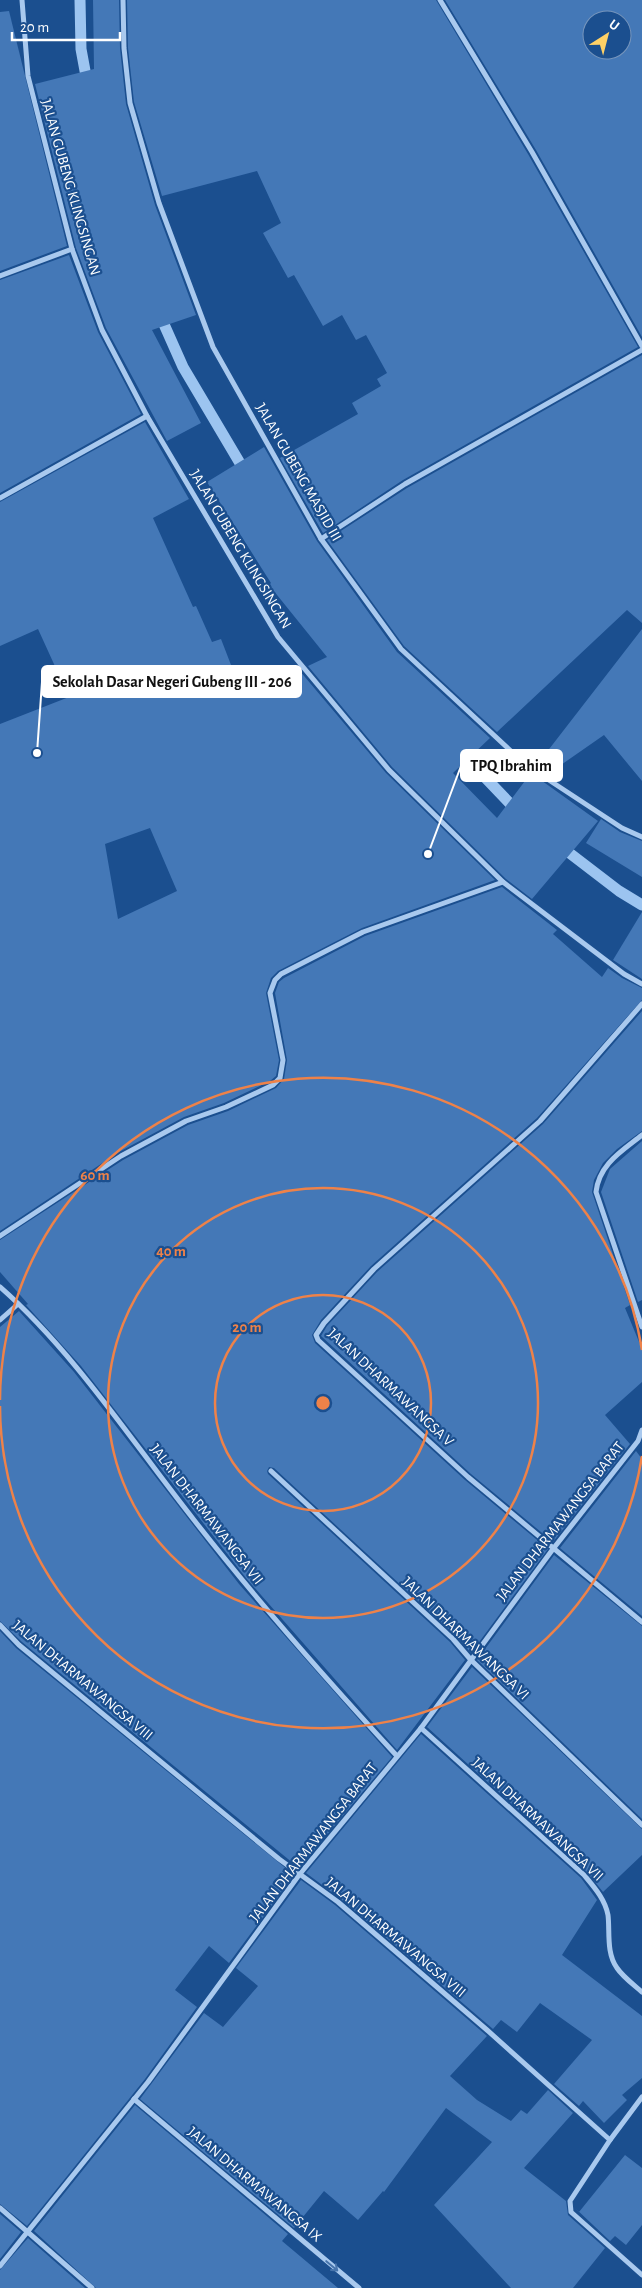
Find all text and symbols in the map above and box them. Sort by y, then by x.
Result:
scale bar [12,10,120,42]
north arrow [582,10,632,60]
text: U [606,17,622,34]
text: 20 m [20,20,49,35]
street label: JALAN GUBENG KLINGSINGAN [38,97,103,277]
street label: JALAN GUBENG MASJID III [253,401,344,544]
street label: JALAN GUBENG KLINGSINGAN [187,467,294,631]
callout: Sekolah Dasar Negeri Gubeng III - 206 [42,666,301,697]
text: Sekolah Dasar Negeri Gubeng III - 206 [52,674,292,690]
callout: TPQ Ibrahim [461,750,562,781]
text: TPQ Ibrahim [470,758,552,775]
text: 60 m [80,1168,110,1183]
text: 40 m [156,1244,186,1259]
text: 20 m [232,1320,262,1335]
street label: JALAN DHARMAWANGSA V [325,1325,457,1450]
centre of rings [314,1394,332,1412]
street label: JALAN DHARMAWANGSA BARAT [494,1438,627,1604]
street label: JALAN DHARMAWANGSA VII [147,1441,266,1587]
street label: JALAN DHARMAWANGSA VI [399,1574,532,1703]
street label: JALAN DHARMAWANGSA VIII [10,1618,156,1743]
street label: JALAN DHARMAWANGSA VII [469,1755,606,1884]
street label: JALAN DHARMAWANGSA BARAT [247,1759,380,1925]
street label: JALAN DHARMAWANGSA VIII [323,1875,469,2000]
street label: JALAN DHARMAWANGSA IX [185,2124,325,2245]
one-way arrow [326,2260,339,2271]

